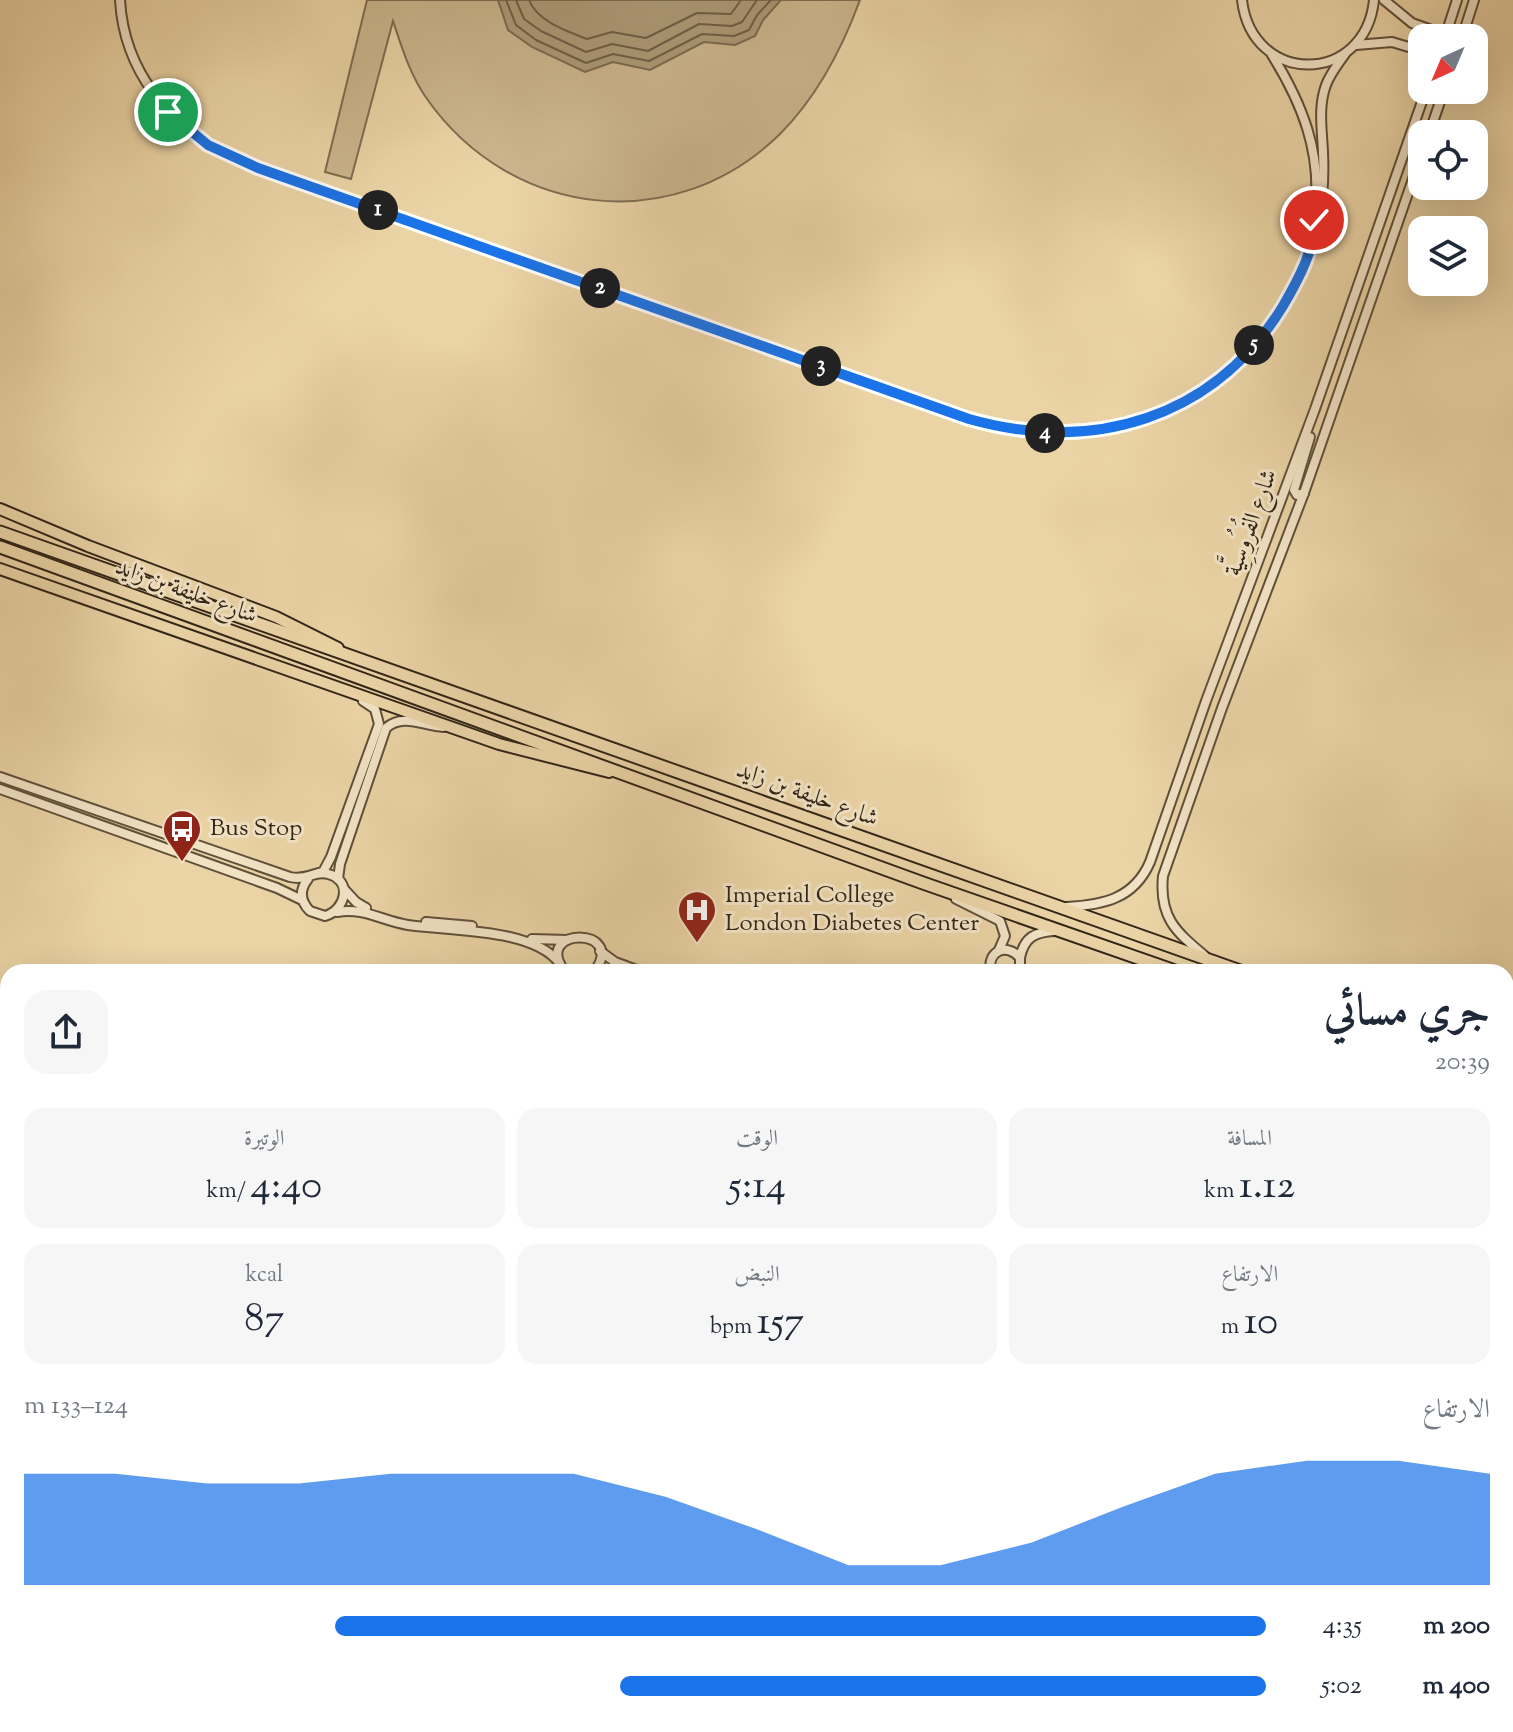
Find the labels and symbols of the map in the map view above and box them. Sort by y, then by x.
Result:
north arrow [1408,24,1488,104]
pin [134,78,202,146]
pin [1280,186,1348,254]
pin: 1 [358,190,398,230]
pin: 2 [580,268,620,308]
pin: 5 [1234,325,1274,365]
pin: 3 [801,346,841,386]
pin: 4 [1025,413,1065,453]
street label: شارع الفُرُوسِيَّة [1212,463,1288,582]
street label: شارع خليفة بن زايد [110,551,262,634]
street label: شارع خليفة بن زايد [731,754,883,837]
bus stop icon: Bus Stop [161,808,203,863]
place label: Bus Stop [210,812,302,846]
place label: Imperial College London Diabetes Center [725,879,979,941]
hospital icon: Imperial College London Diabetes Center [676,889,718,944]

